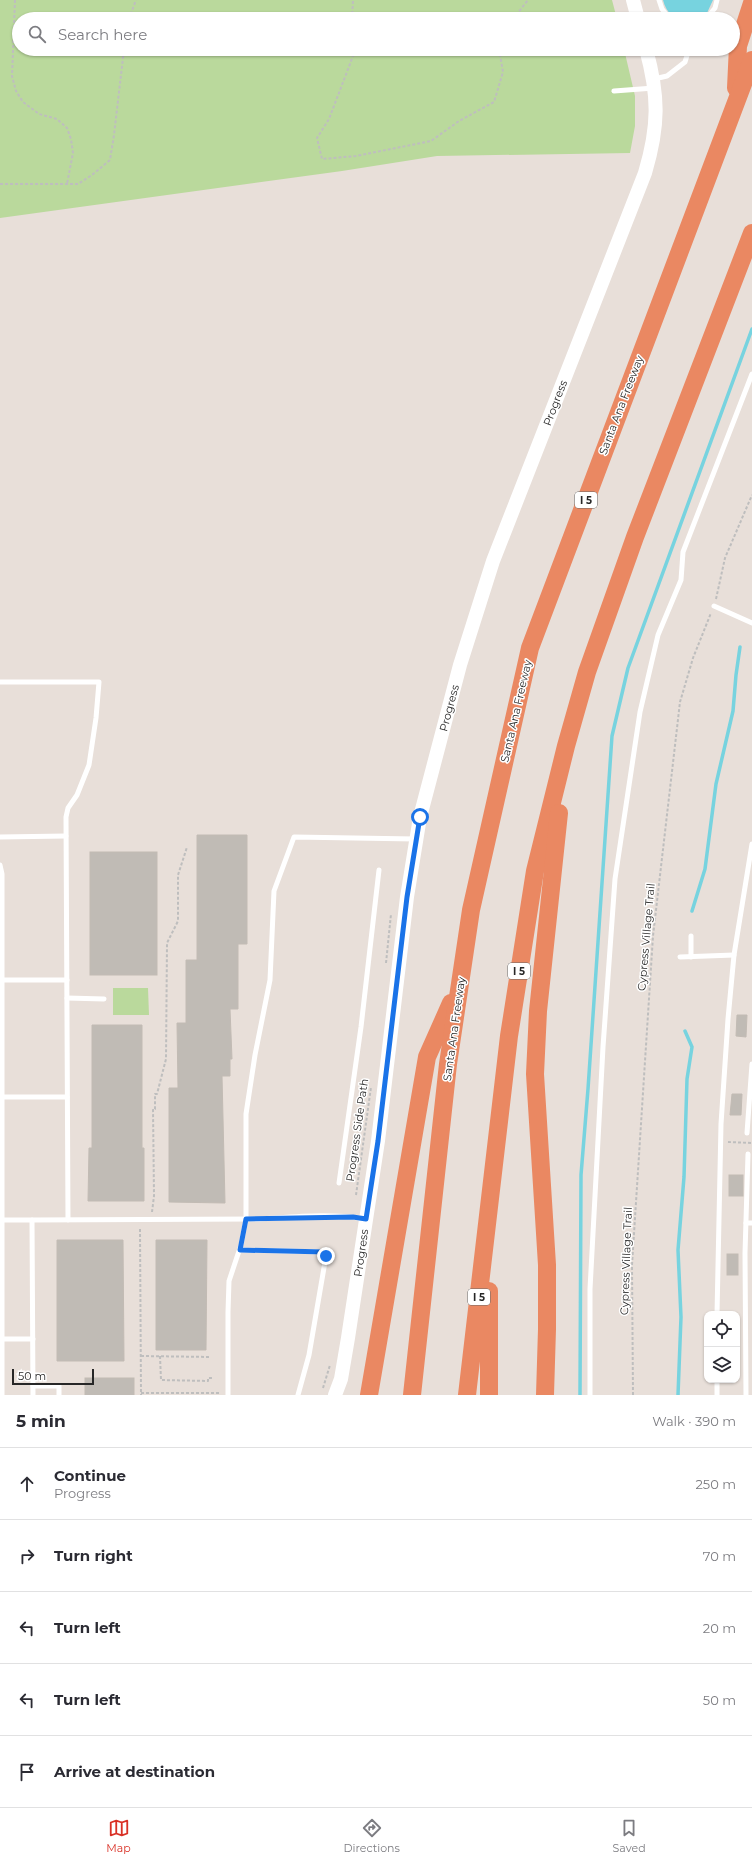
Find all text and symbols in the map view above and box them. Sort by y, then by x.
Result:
search box [12,12,740,56]
icon: search [26,23,48,45]
text: Search here [58,25,147,44]
street label: Santa Ana Freeway [596,353,646,457]
street label: Progress [540,378,570,428]
road number: I 5 [575,492,597,508]
street label: Santa Ana Freeway [497,658,535,764]
street label: Progress [436,682,462,733]
route start [411,808,429,826]
street label: Cypress Village Trail [634,882,658,992]
road number: I 5 [508,963,530,979]
street label: Santa Ana Freeway [440,976,468,1082]
street label: Progress Side Path [343,1078,371,1182]
street label: Cypress Village Trail [617,1207,635,1315]
street label: Progress [351,1228,371,1278]
route end [317,1247,335,1265]
road number: I 5 [468,1289,490,1305]
map controls [704,1311,740,1383]
button: locate [704,1311,740,1347]
button: layers [704,1347,740,1383]
scale bar [12,1367,94,1386]
text: 50 m [18,1369,46,1383]
text: 5 min [16,1411,66,1431]
text: Walk · 390 m [652,1413,736,1429]
text: Continue [54,1466,126,1485]
icon: ahead [16,1473,38,1495]
text: 250 m [695,1476,736,1492]
text: Progress [54,1485,111,1501]
icon: right [16,1545,38,1567]
text: Turn right [54,1546,133,1565]
text: 70 m [703,1548,736,1564]
icon: left [16,1617,38,1639]
text: Turn left [54,1618,121,1637]
text: 20 m [703,1620,736,1636]
icon: left [16,1689,38,1711]
text: Turn left [54,1690,121,1709]
text: 50 m [703,1692,736,1708]
icon: arrive [16,1761,38,1783]
text: Arrive at destination [54,1762,215,1781]
tab: Map [106,1817,131,1855]
tab: Directions [344,1817,400,1855]
tab: Saved [613,1817,646,1855]

